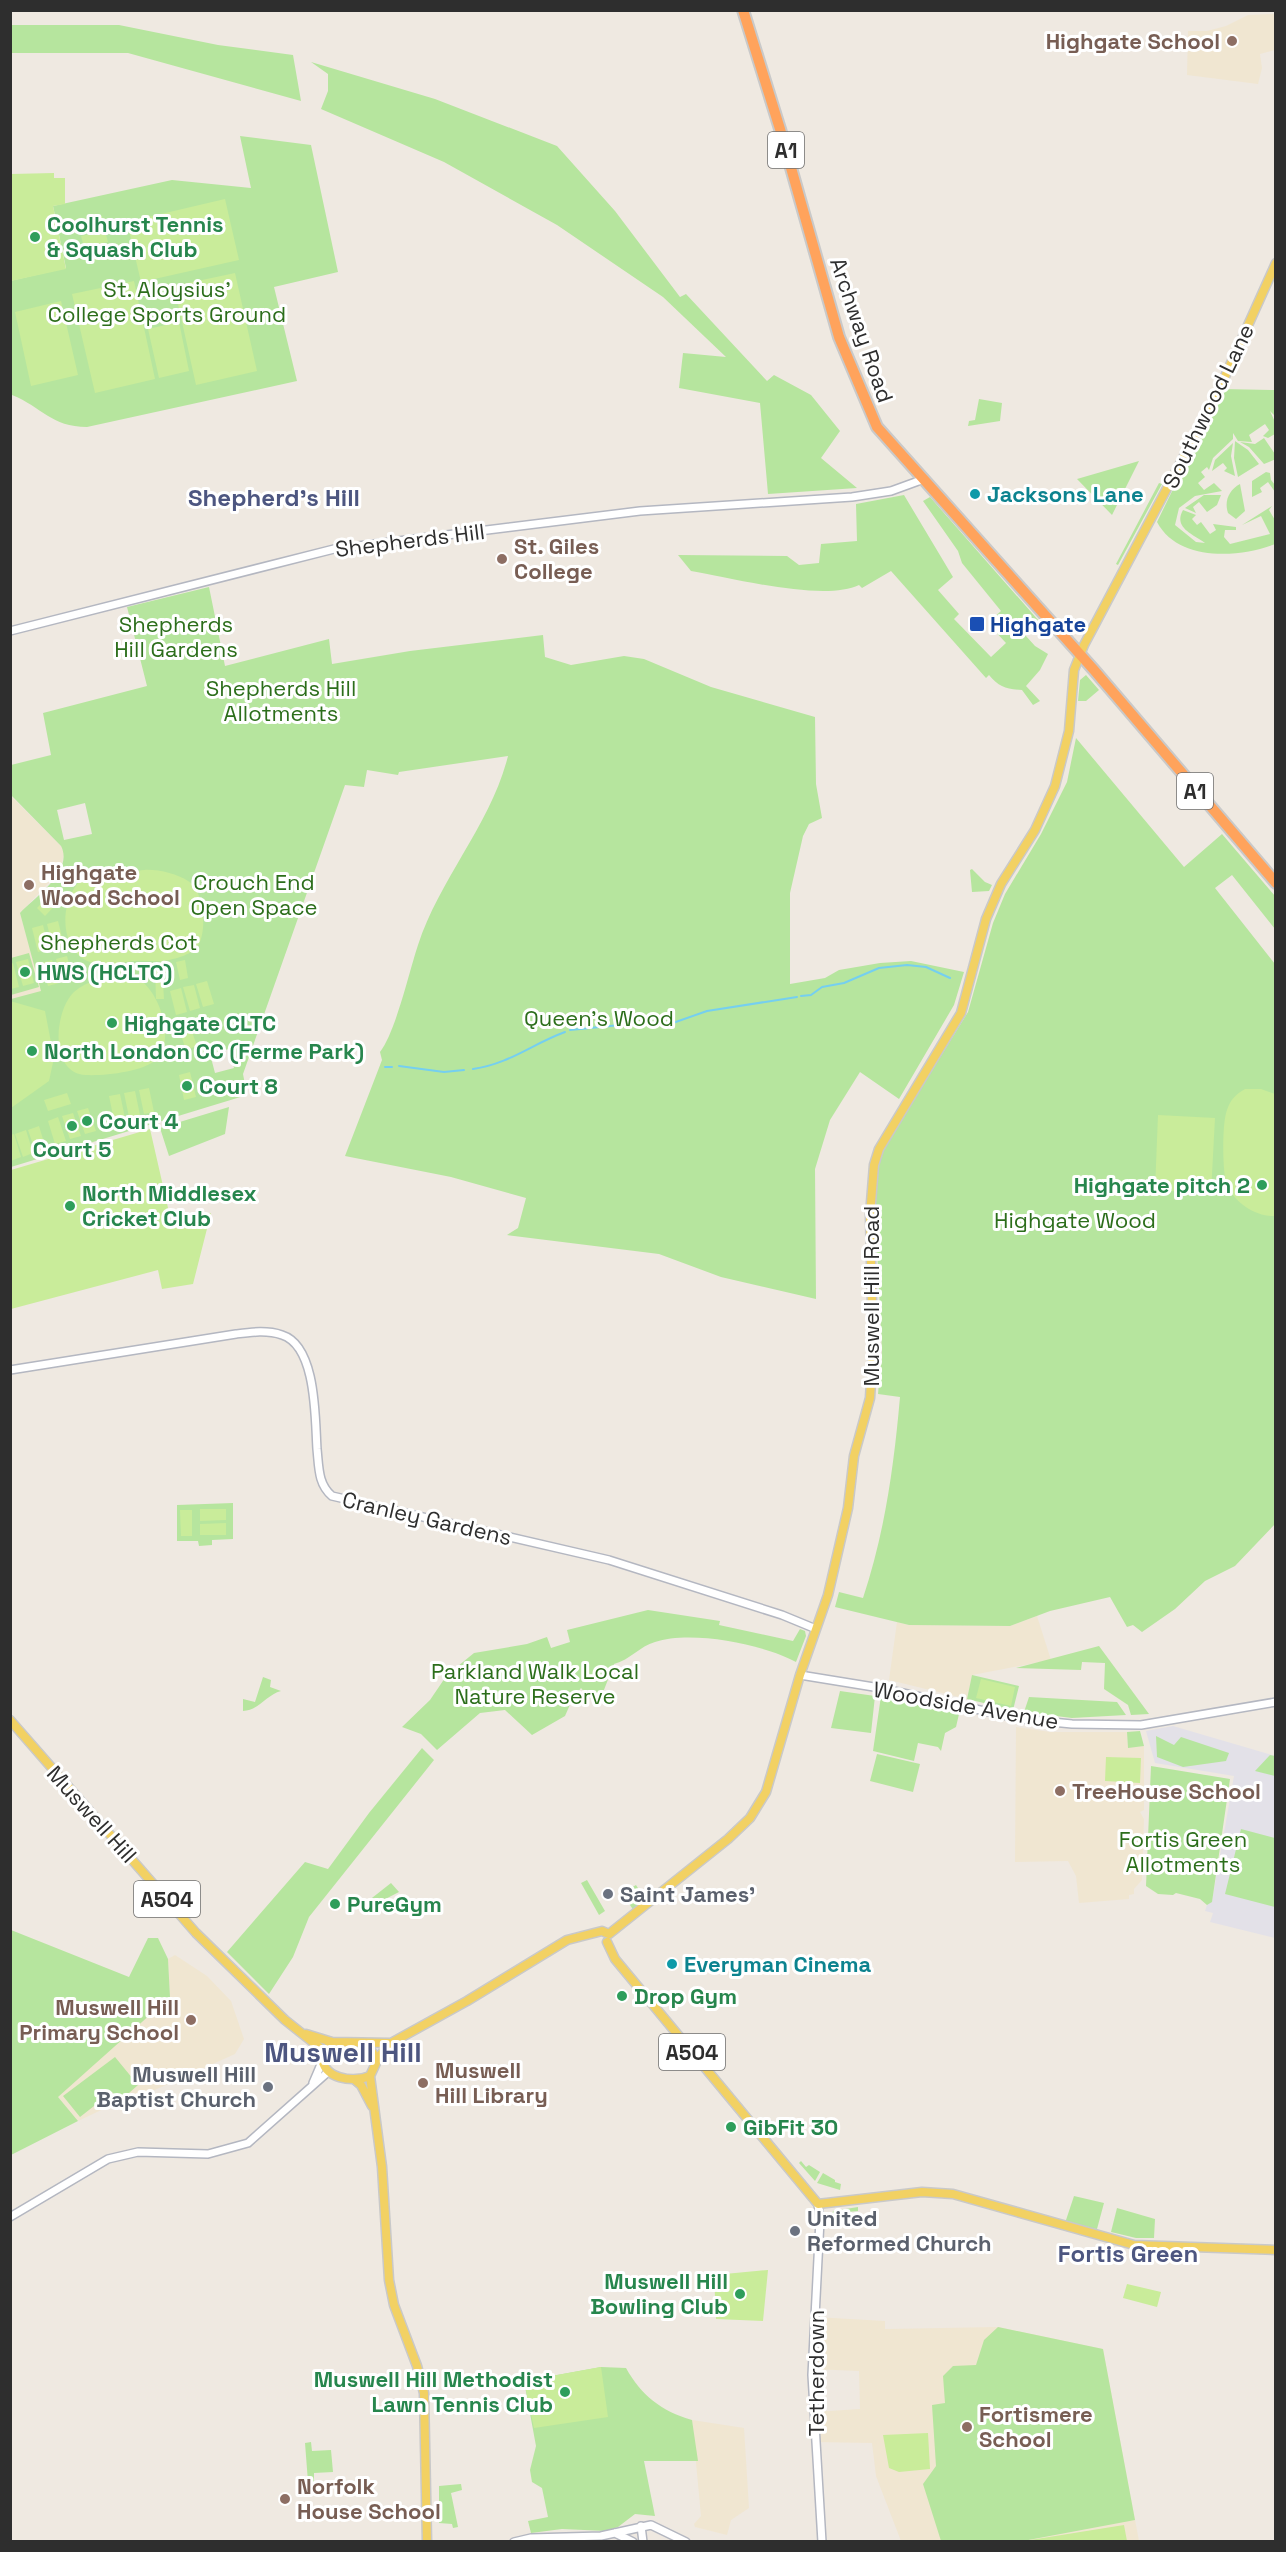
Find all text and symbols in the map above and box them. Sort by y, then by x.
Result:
place label: Highgate School [1046,27,1220,55]
marker: Highgate School [1225,34,1239,48]
road number: A1 [768,132,804,168]
place label: Coolhurst Tennis & Squash Club [47,210,224,263]
marker: Coolhurst Tennis & Squash Club [28,230,42,244]
street label: Archway Road [824,254,900,406]
park label: St. Aloysius' College Sports Ground [48,275,286,328]
street label: Southwood Lane [1156,319,1260,493]
place label: Jacksons Lane [987,480,1144,508]
district label: Shepherd's Hill [188,482,360,513]
marker: Jacksons Lane [968,487,982,501]
street label: Shepherds Hill [334,517,486,563]
place label: St. Giles College [514,532,599,585]
marker: St. Giles College [495,552,509,566]
park label: Shepherds Hill Gardens [114,610,238,663]
place label: Highgate [990,610,1086,638]
marker: Highgate [968,615,986,633]
park label: Shepherds Hill Allotments [206,674,356,727]
road number: A1 [1177,773,1213,809]
place label: Highgate Wood School [41,858,180,911]
park label: Crouch End Open Space [190,868,318,921]
marker: Highgate Wood School [22,878,36,892]
park label: Shepherds Cot [40,928,198,956]
place label: HWS (HCLTC) [37,958,172,986]
marker: HWS (HCLTC) [18,965,32,979]
park label: Queen’s Wood [524,1004,674,1032]
place label: Highgate CLTC [124,1009,276,1037]
marker: Highgate CLTC [105,1016,119,1030]
place label: North London CC (Ferme Park) [44,1037,364,1065]
marker: North London CC (Ferme Park) [25,1044,39,1058]
place label: Court 8 [199,1072,278,1100]
marker: Court 8 [180,1079,194,1093]
place label: Court 4 [99,1107,179,1135]
marker: Court 4 [80,1114,94,1128]
marker: Court 5 [65,1119,79,1133]
place label: Court 5 [33,1135,111,1163]
place label: Highgate pitch 2 [1074,1171,1250,1199]
marker: Highgate pitch 2 [1255,1178,1269,1192]
place label: North Middlesex Cricket Club [82,1179,257,1232]
marker: North Middlesex Cricket Club [63,1199,77,1213]
street label: Muswell Hill Road [857,1205,885,1387]
park label: Highgate Wood [994,1206,1156,1234]
street label: Cranley Gardens [340,1485,514,1551]
park label: Parkland Walk Local Nature Reserve [431,1657,639,1710]
street label: Woodside Avenue [871,1675,1061,1735]
street label: Muswell Hill [41,1760,143,1868]
place label: TreeHouse School [1072,1777,1261,1805]
marker: TreeHouse School [1053,1784,1067,1798]
park label: Fortis Green Allotments [1119,1825,1247,1878]
place label: Saint James' [620,1880,755,1908]
road number: A504 [134,1881,200,1917]
marker: Saint James' [601,1887,615,1901]
place label: PureGym [347,1890,442,1918]
marker: PureGym [328,1897,342,1911]
place label: Everyman Cinema [684,1950,872,1978]
marker: Everyman Cinema [665,1957,679,1971]
place label: Drop Gym [634,1982,737,2010]
marker: Drop Gym [615,1989,629,2003]
place label: Muswell Hill Primary School [19,1993,179,2046]
marker: Muswell Hill Primary School [184,2013,198,2027]
district label: Muswell Hill [264,2034,422,2070]
road number: A504 [659,2034,725,2070]
place label: Muswell Hill Library [435,2056,548,2109]
place label: Muswell Hill Baptist Church [96,2060,256,2113]
marker: Muswell Hill Library [416,2076,430,2090]
marker: Muswell Hill Baptist Church [261,2080,275,2094]
place label: GibFit 30 [743,2113,838,2141]
marker: GibFit 30 [724,2120,738,2134]
place label: United Reformed Church [807,2204,992,2257]
marker: United Reformed Church [788,2224,802,2238]
district label: Fortis Green [1058,2238,1198,2269]
place label: Muswell Hill Bowling Club [590,2267,728,2320]
marker: Muswell Hill Bowling Club [733,2287,747,2301]
street label: Tetherdown [802,2310,830,2436]
place label: Muswell Hill Methodist Lawn Tennis Club [314,2365,553,2418]
marker: Muswell Hill Methodist Lawn Tennis Club [558,2385,572,2399]
place label: Fortismere School [979,2400,1093,2453]
marker: Fortismere School [960,2420,974,2434]
place label: Norfolk House School [297,2472,441,2525]
marker: Norfolk House School [278,2492,292,2506]

